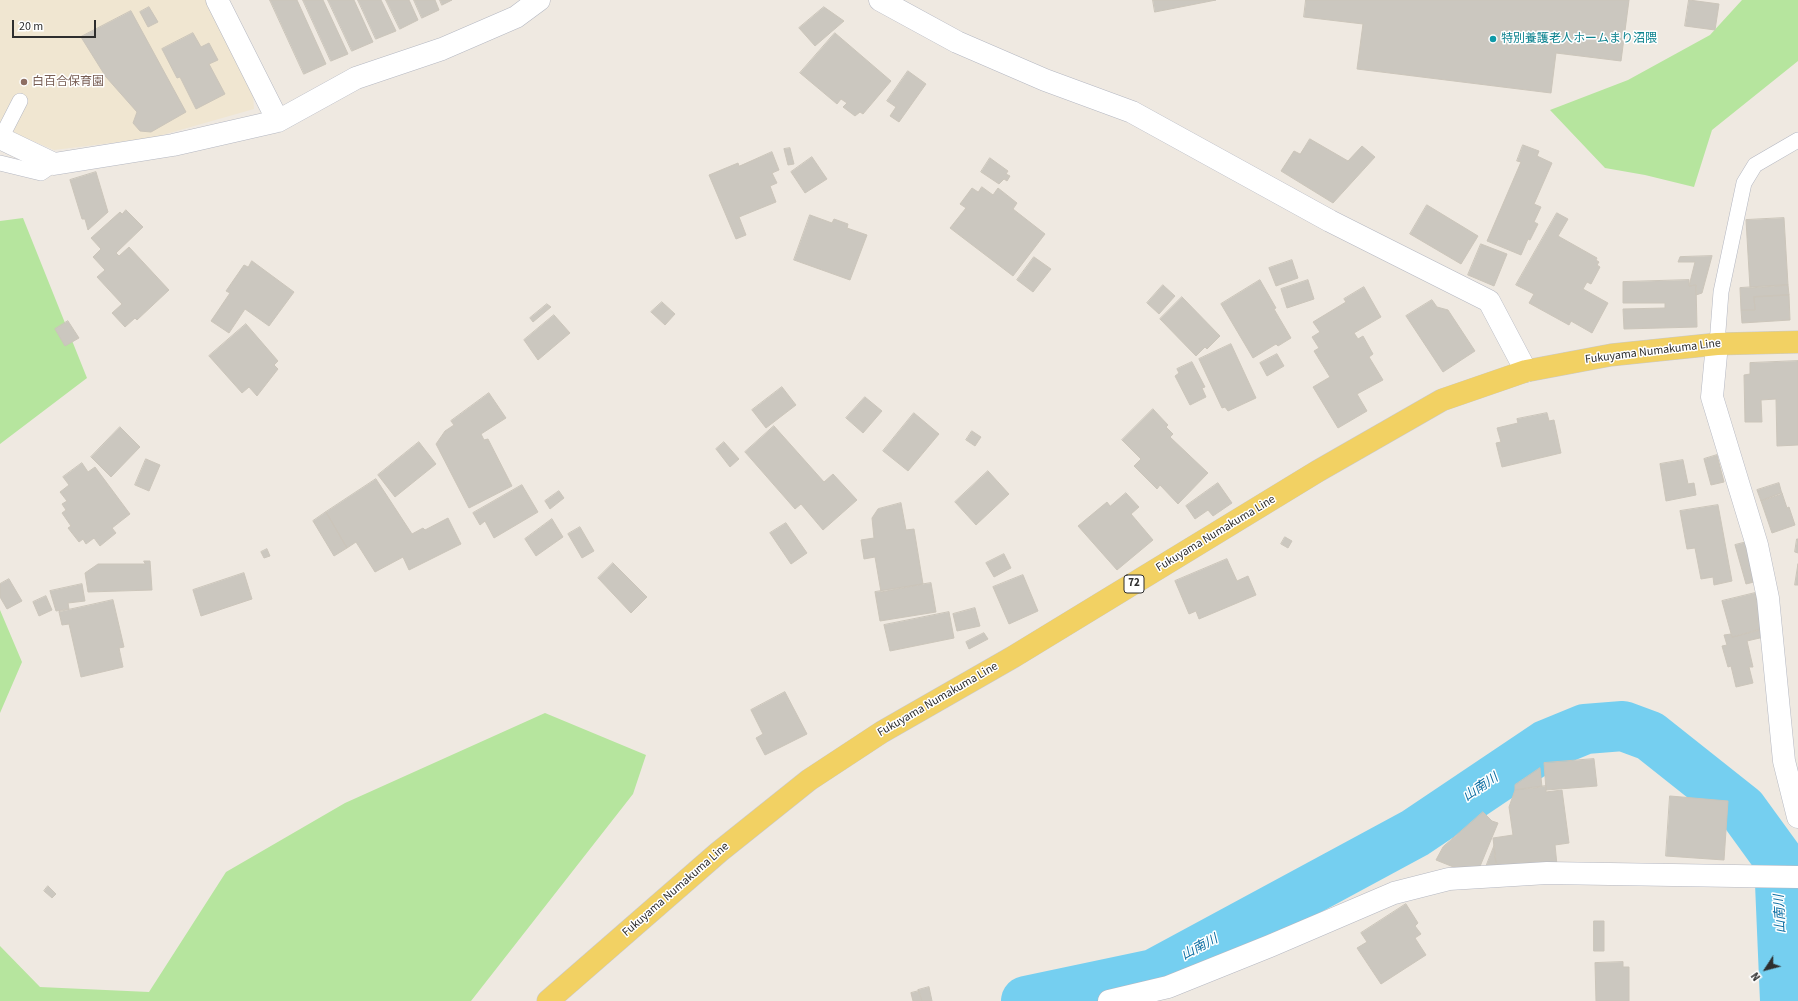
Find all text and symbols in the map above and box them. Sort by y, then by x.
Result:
scale bar [14,12,98,38]
text: 20 m [19,18,43,35]
place label: 特別養護老人ホームまり沼隈 [1501,32,1657,46]
marker: 特別養護老人ホームまり沼隈 [1488,34,1498,44]
place label: 白百合保育園 [32,75,104,89]
marker: 白百合保育園 [19,77,29,87]
street label: Fukuyama Numakuma Line [1584,337,1722,367]
street label: Fukuyama Numakuma Line [1154,493,1278,575]
road number: 72 [1124,575,1144,593]
street label: Fukuyama Numakuma Line [875,660,1001,740]
water label: 山南川 [1460,771,1502,805]
street label: Fukuyama Numakuma Line [620,840,732,940]
water label: 山南川 [1772,894,1790,934]
water label: 山南川 [1179,932,1221,964]
north arrow [1746,949,1786,989]
text: N [1748,969,1764,984]

